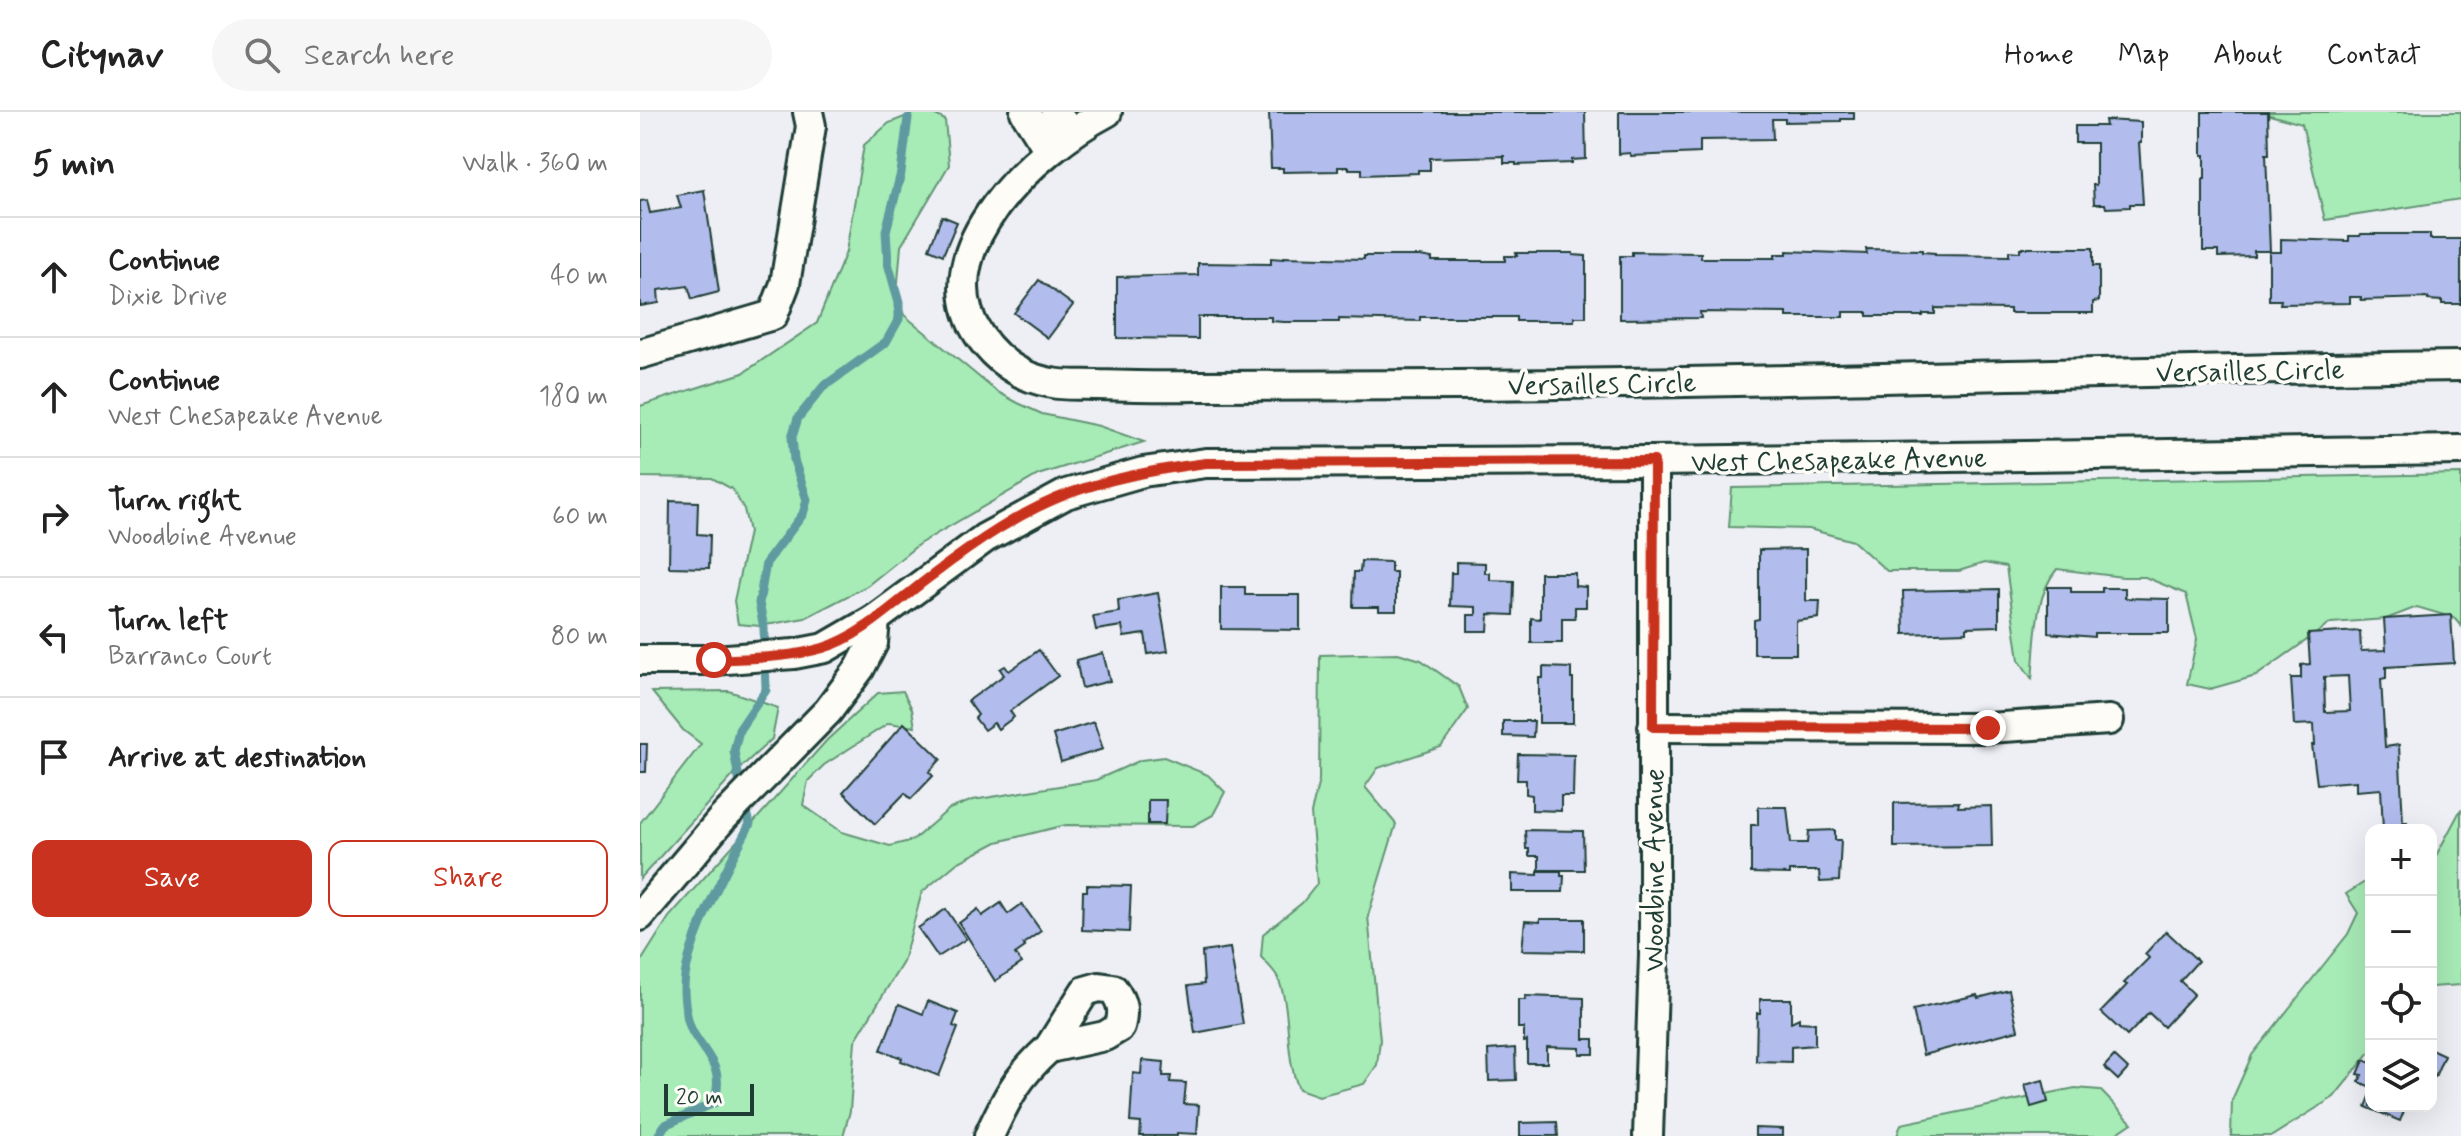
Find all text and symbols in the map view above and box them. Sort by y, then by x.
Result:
search box [212,19,772,91]
text: Citynav [40,31,164,80]
icon: search [240,33,284,77]
text: Search here [304,36,455,75]
text: Home [2004,37,2074,74]
text: Map [2118,37,2169,74]
text: About [2213,37,2282,74]
text: Contact [2326,37,2421,74]
text: 5 min [32,142,115,187]
text: Walk · 360 m [462,147,608,181]
text: Continue [108,241,220,280]
icon: ahead [32,255,76,299]
text: 40 m [550,260,608,294]
text: Dixie Drive [108,280,228,314]
street label: Versailles Circle [2155,352,2345,393]
text: Continue [108,361,220,400]
street label: Versailles Circle [1507,365,1697,406]
icon: ahead [32,375,76,419]
text: 180 m [539,380,608,414]
text: West Chesapeake Avenue [108,400,383,434]
street label: West Chesapeake Avenue [1691,440,1987,483]
text: Turn right [108,481,241,520]
icon: right [32,495,76,539]
text: 60 m [552,500,608,534]
text: Woodbine Avenue [108,520,297,554]
text: Turn left [108,601,228,640]
icon: left [32,615,76,659]
text: 80 m [551,620,608,654]
text: Barranco Court [108,640,272,674]
route start [696,642,732,678]
route end [1970,710,2006,746]
icon: arrive [32,735,76,779]
text: Arrive at destination [108,738,366,777]
street label: Woodbine Avenue [1637,768,1674,972]
map controls [2365,824,2437,1112]
button: + [2365,824,2437,896]
button: Save [32,840,312,917]
button: Share [328,840,608,917]
button: − [2365,896,2437,968]
button: locate [2365,968,2437,1040]
button: layers [2365,1040,2437,1112]
scale bar [664,1080,754,1116]
text: 20 m [676,1084,723,1112]

